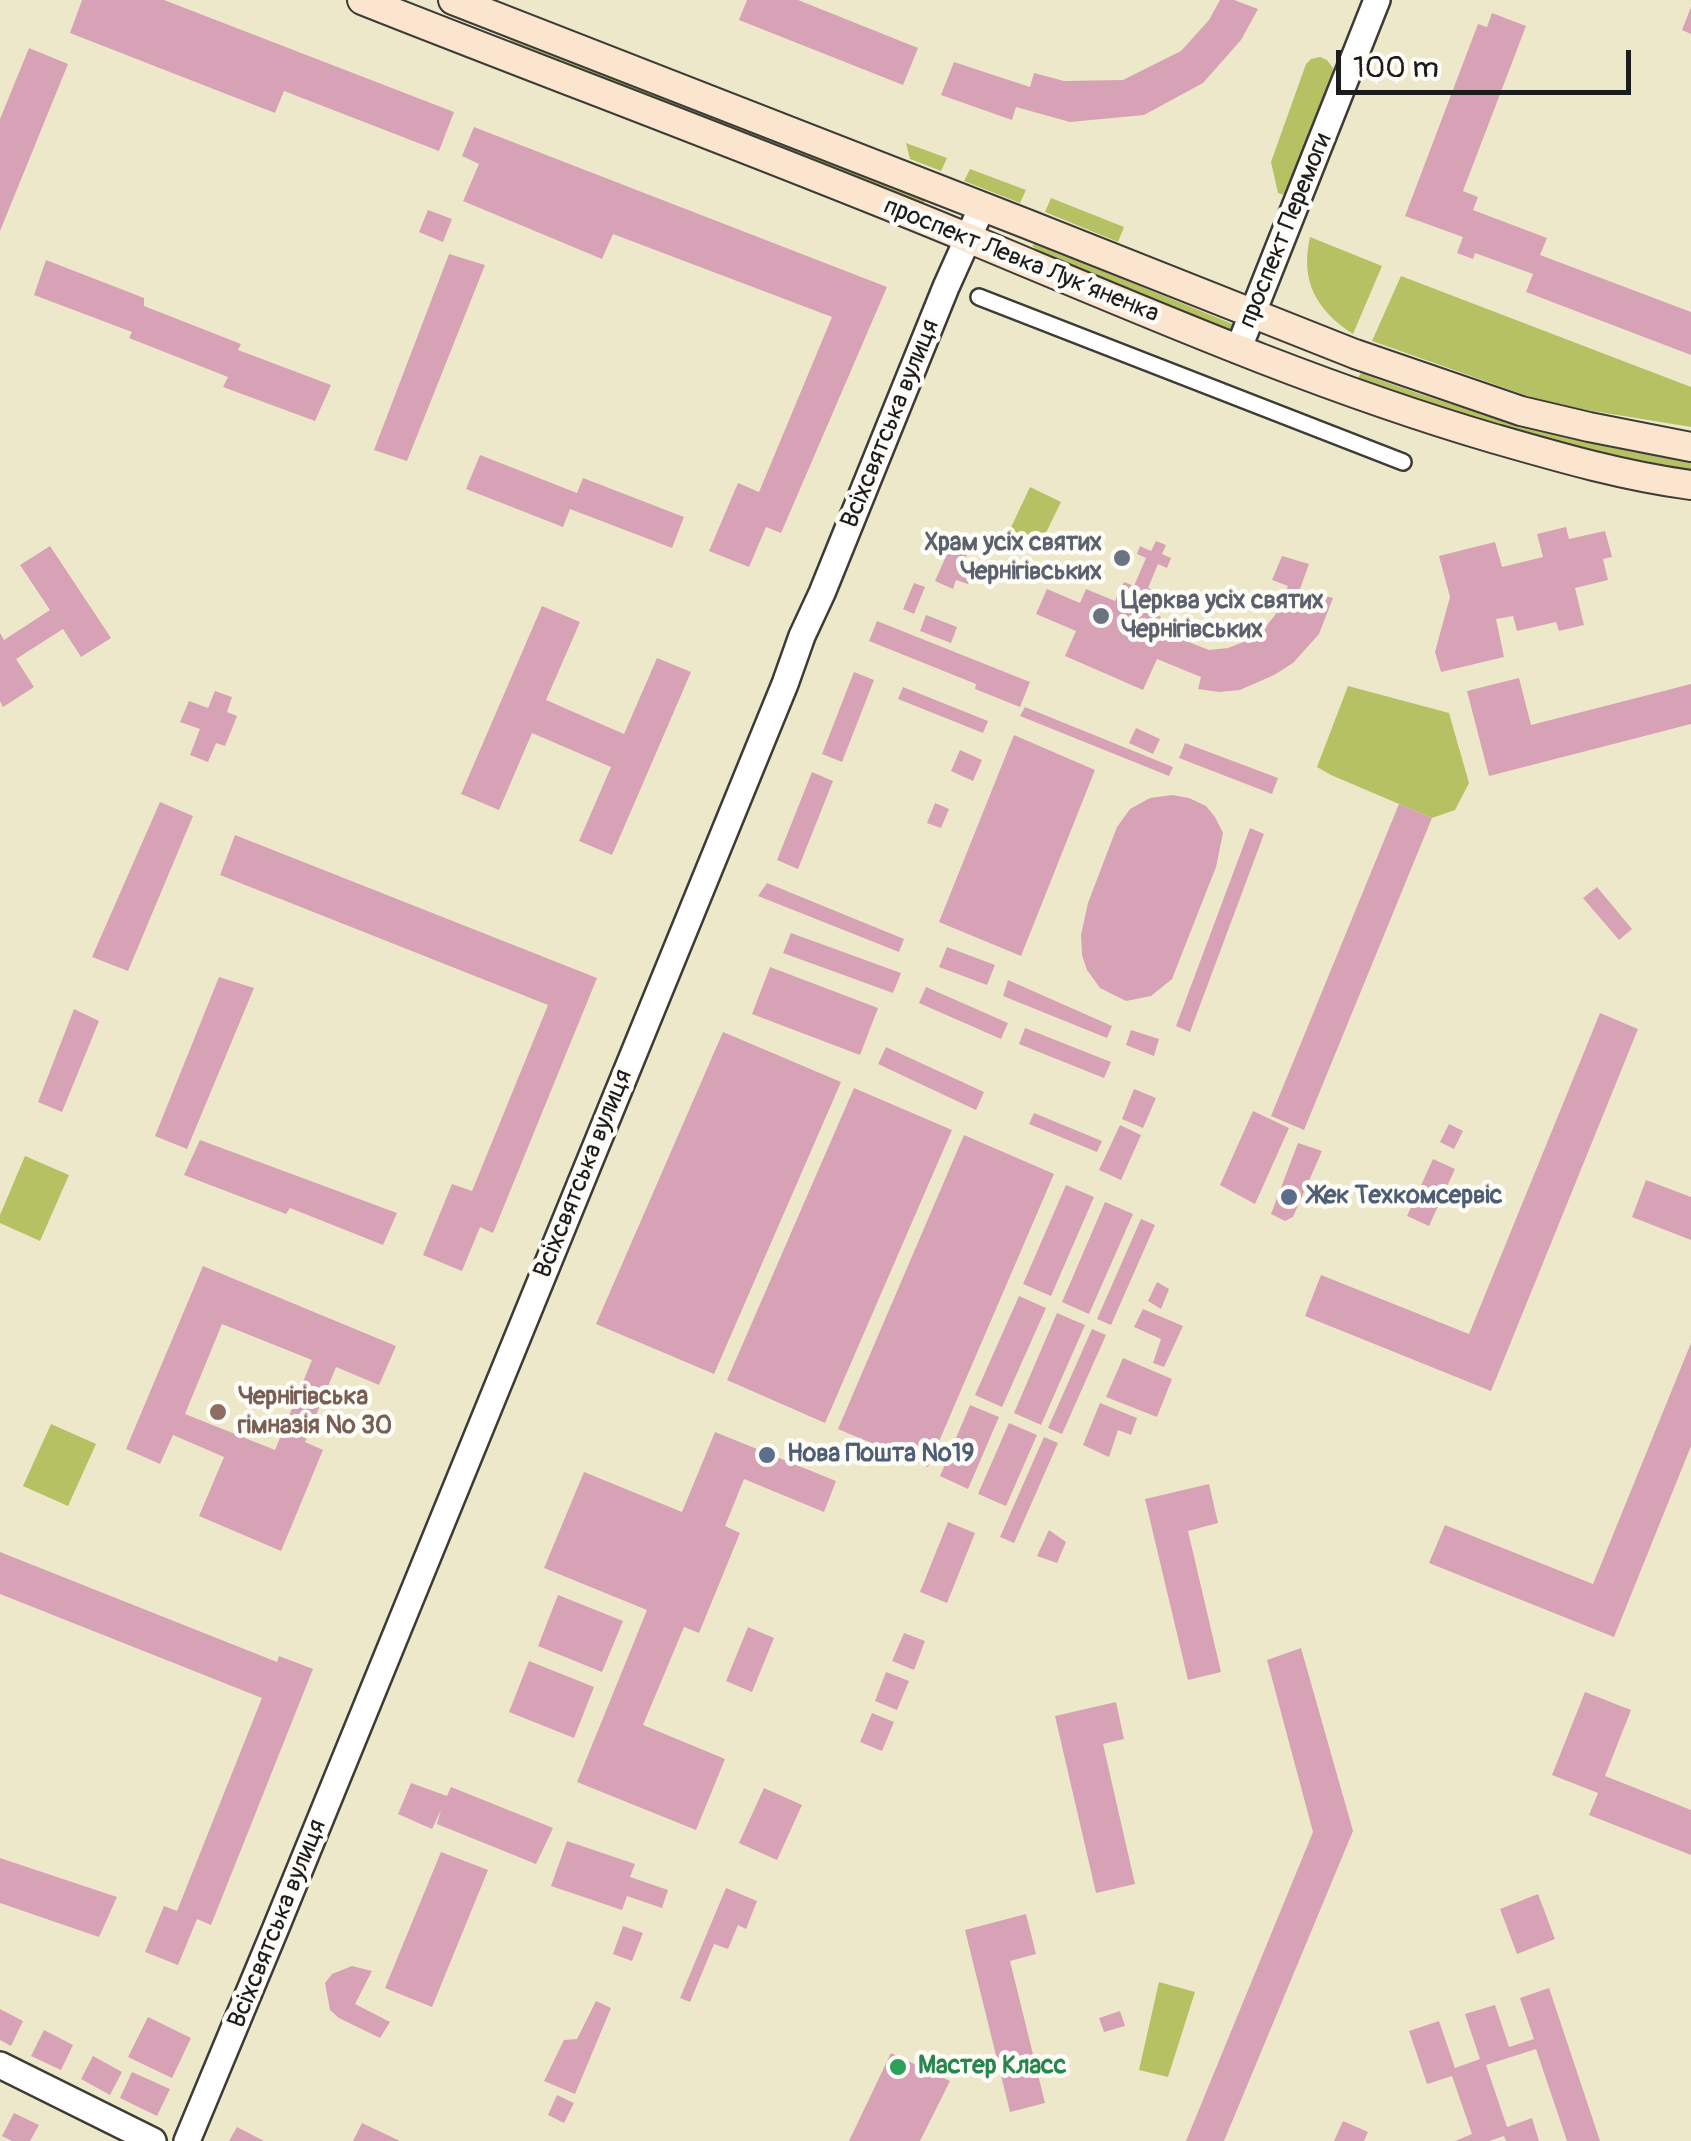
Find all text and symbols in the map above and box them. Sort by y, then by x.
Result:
scale bar [1341,30,1636,92]
text: 100 m [1353,49,1439,86]
street label: проспект Перемоги [1233,129,1339,333]
street label: проспект Левка Лукʼяненка [879,192,1163,330]
street label: Всіхсвятська вулиця [836,316,946,532]
place label: Храм усіх святих Чернігівських [925,529,1102,588]
marker: Храм усіх святих Чернігівських [1111,547,1133,569]
place label: Церква усіх святих Чернігівських [1121,587,1324,646]
marker: Церква усіх святих Чернігівських [1090,605,1112,627]
street label: Всіхсвятська вулиця [529,1066,639,1282]
place label: Жек Техкомсервіс [1309,1182,1502,1212]
marker: Жек Техкомсервіс [1278,1186,1300,1208]
place label: Чернігівська гімназія № 30 [238,1383,392,1442]
marker: Чернігівська гімназія № 30 [207,1401,229,1423]
place label: Нова Пошта №19 [787,1440,974,1470]
marker: Нова Пошта №19 [756,1444,778,1466]
street label: Всіхсвятська вулиця [223,1816,333,2032]
place label: Мастер Класс [918,2052,1066,2082]
marker: Мастер Класс [887,2056,909,2078]

